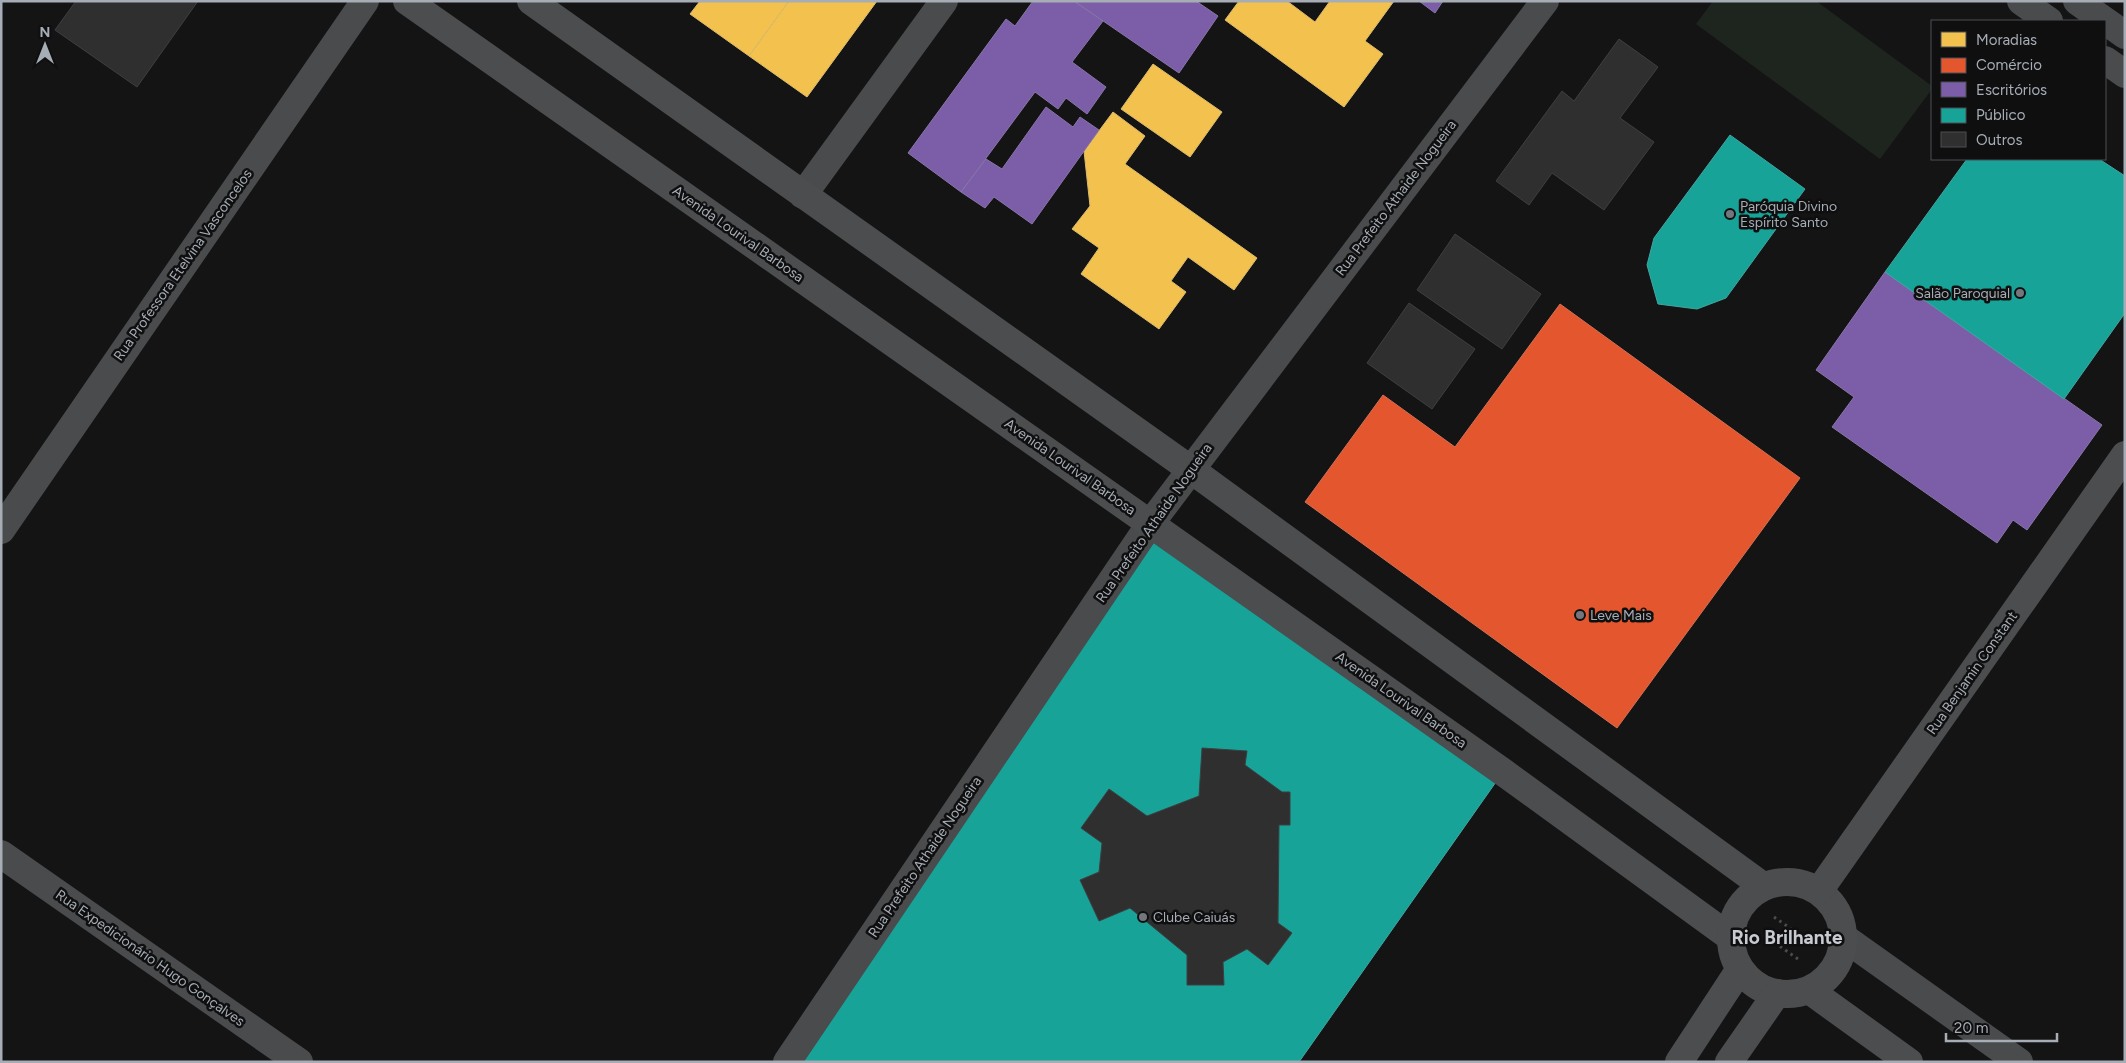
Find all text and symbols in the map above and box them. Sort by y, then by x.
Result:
north arrow [20,20,70,70]
legend [1931,20,2106,160]
text: N [40,24,50,41]
text: Moradias [1976,31,2037,49]
text: Comércio [1976,56,2042,74]
text: Escritórios [1976,81,2047,99]
text: Público [1976,106,2026,124]
street label: Rua Prefeito Athaide Nogueira [1332,117,1460,279]
text: Outros [1976,131,2022,149]
street label: Rua Professora Etelvina Vasconcelos [110,166,256,364]
street label: Avenida Lourival Barbosa [669,182,807,286]
place label: Paróquia Divino Espírito Santo [1740,198,1837,231]
marker: Paróquia Divino Espírito Santo [1724,208,1736,220]
place label: Salão Paroquial [1915,285,2010,302]
marker: Salão Paroquial [2014,287,2026,299]
street label: Avenida Lourival Barbosa [1001,415,1139,519]
street label: Rua Prefeito Athaide Nogueira [1092,440,1216,606]
place label: Leve Mais [1590,607,1652,624]
street label: Rua Benjamin Constant [1923,608,2021,738]
marker: Leve Mais [1574,609,1586,621]
street label: Avenida Lourival Barbosa [1332,648,1470,752]
street label: Rua Prefeito Athaide Nogueira [865,773,985,941]
street label: Rua Expedicionário Hugo Gonçalves [52,886,248,1030]
place label: Clube Caiuás [1153,909,1235,926]
marker: Clube Caiuás [1137,911,1149,923]
district label: Rio Brilhante [1731,926,1843,949]
scale bar [1946,1010,2057,1042]
text: 20 m [1954,1019,1988,1037]

